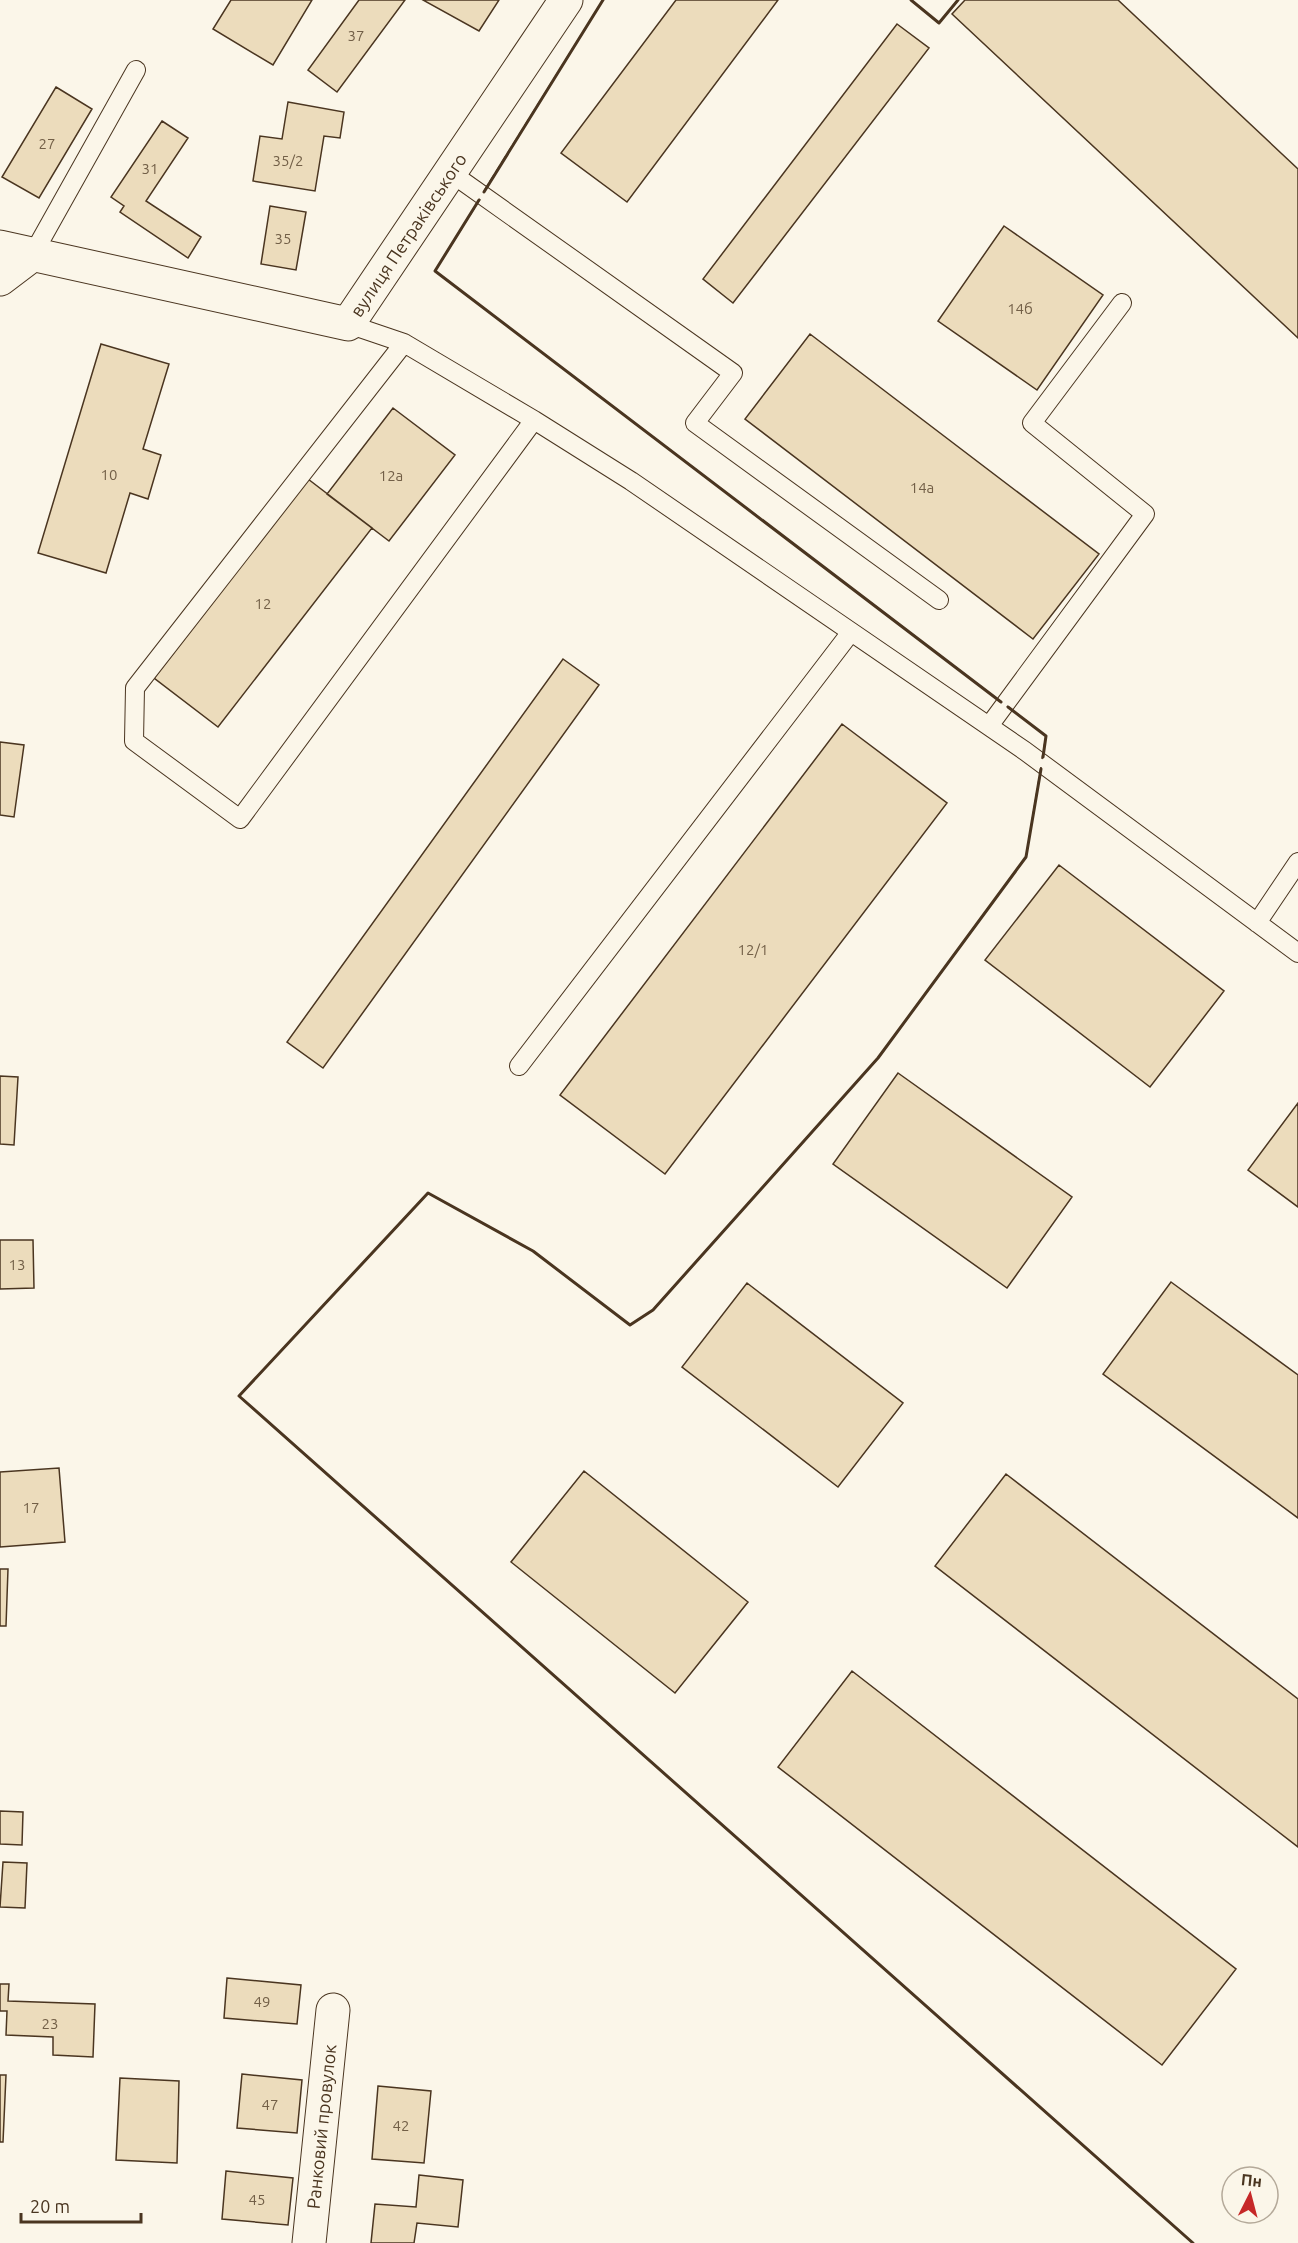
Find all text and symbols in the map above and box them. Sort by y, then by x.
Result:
house number: 37 [348,27,364,44]
house number: 27 [39,135,55,152]
street label: вулиця Петраківського [346,149,470,320]
house number: 35/2 [273,152,303,169]
house number: 31 [142,160,158,177]
house number: 35 [275,230,291,247]
house number: 14б [1007,300,1033,317]
house number: 10 [101,466,117,483]
house number: 12а [379,467,403,484]
house number: 14а [910,479,934,496]
house number: 12 [255,595,271,612]
house number: 12/1 [738,941,768,958]
house number: 13 [9,1256,25,1273]
house number: 17 [23,1499,39,1516]
house number: 49 [254,1993,270,2010]
house number: 23 [42,2015,58,2032]
street label: Ранковий провулок [303,2043,339,2210]
house number: 47 [262,2096,278,2113]
house number: 42 [393,2117,409,2134]
north arrow [1220,2165,1280,2225]
text: Пн [1240,2170,1263,2190]
scale bar [21,2186,141,2224]
house number: 45 [249,2191,265,2208]
text: 20 m [30,2196,70,2216]

